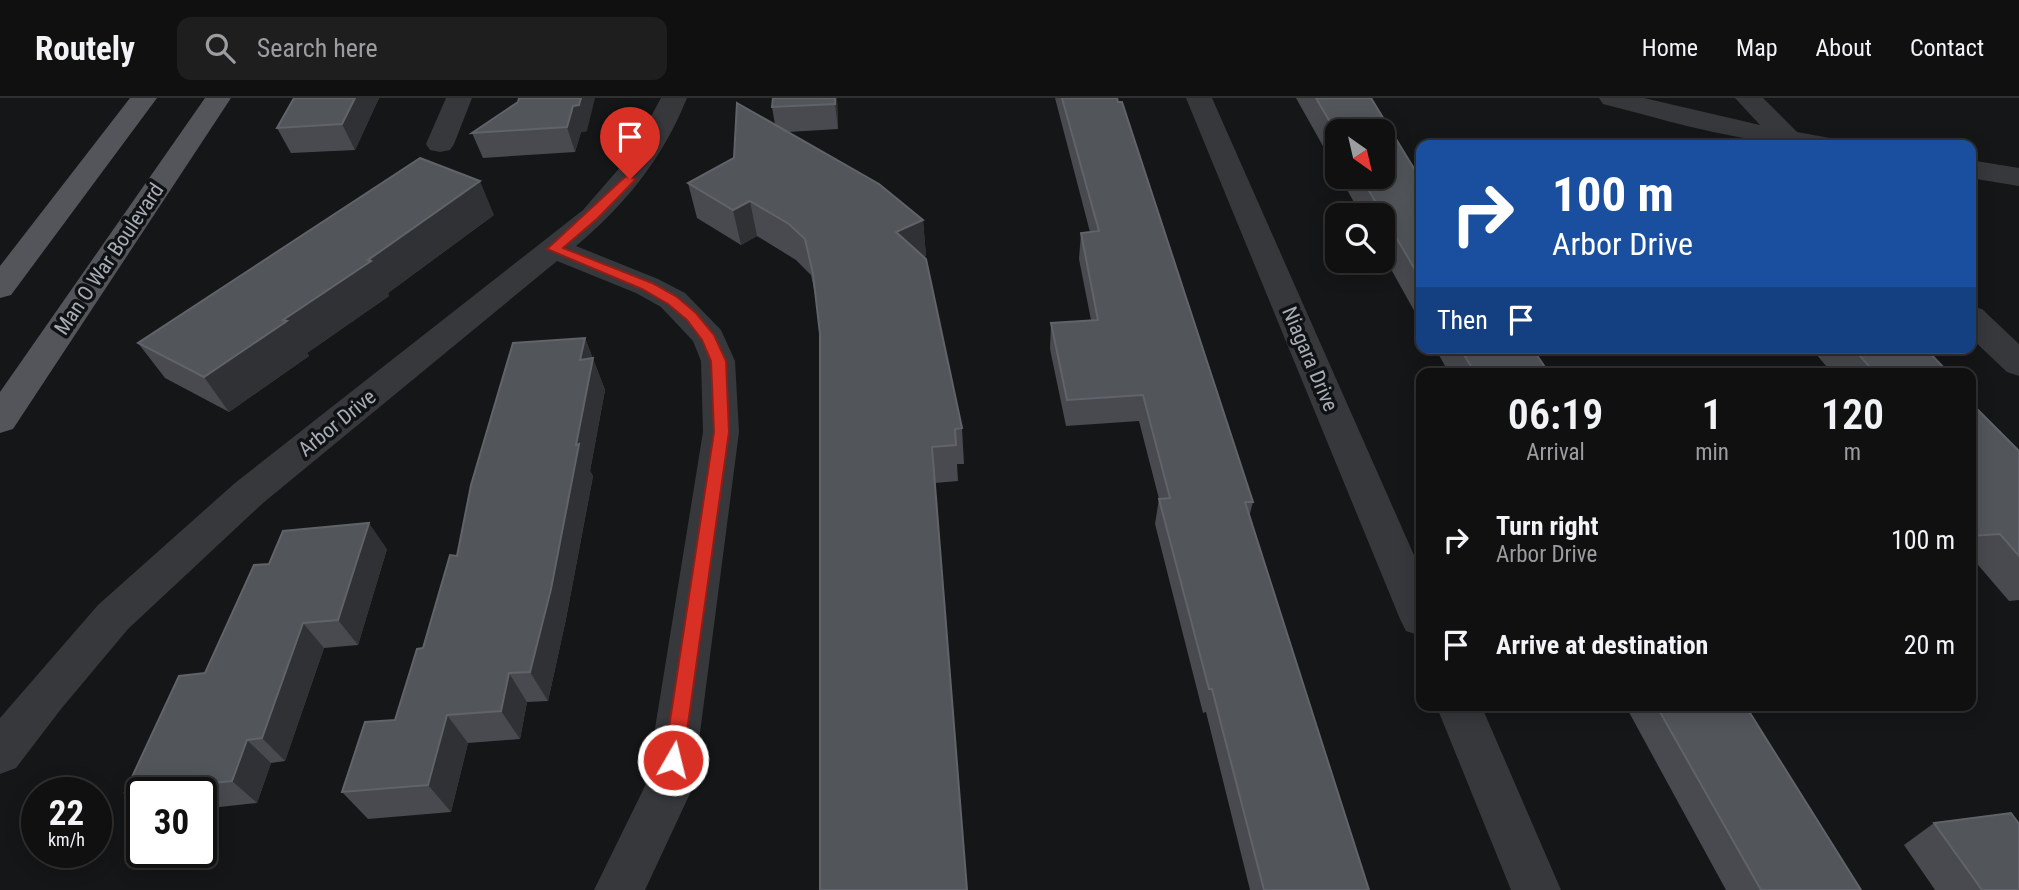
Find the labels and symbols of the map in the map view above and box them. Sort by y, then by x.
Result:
pin [600,107,660,179]
north arrow [1325,119,1395,189]
street label: Man O War Boulevard [49,179,169,339]
street label: Niagara Drive [1277,303,1343,415]
street label: Arbor Drive [293,384,381,461]
position arrow [636,723,710,797]
speed limit sign: 30 [126,777,217,868]

